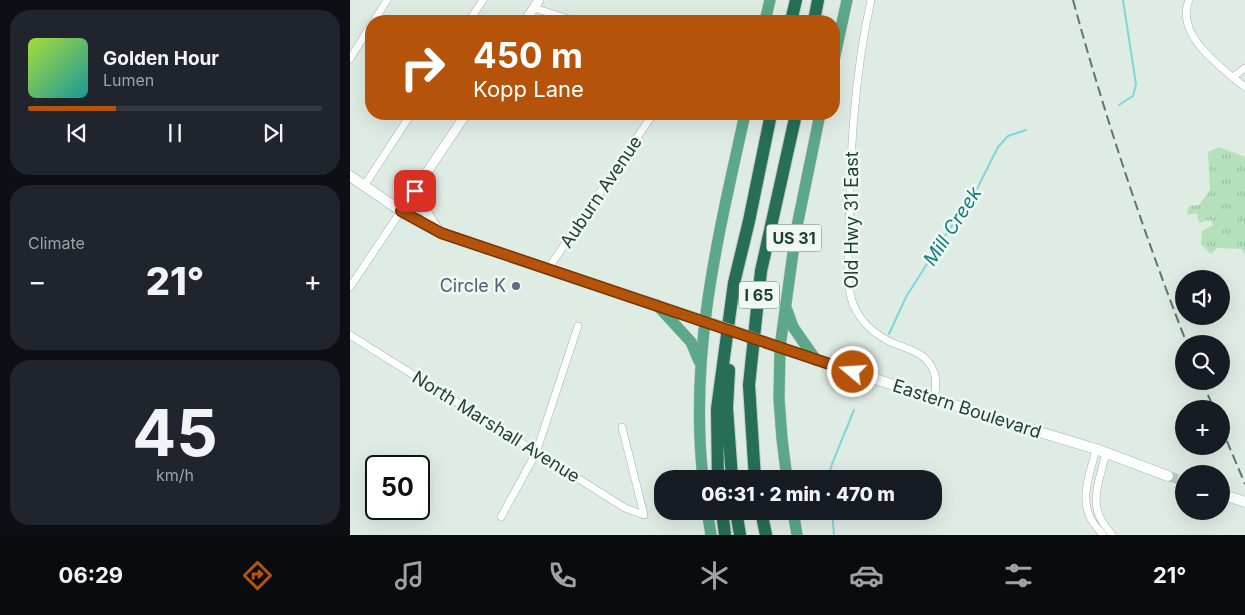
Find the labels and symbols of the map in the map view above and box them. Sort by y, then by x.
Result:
street label: Auburn Avenue [555,132,646,252]
street label: Old Hwy 31 East [841,151,862,289]
pin [394,170,436,212]
water label: Mill Creek [918,182,987,270]
road number: US 31 [766,224,822,252]
place label: Circle K [440,275,506,296]
marker: Circle K [510,280,522,292]
road number: I 65 [739,282,779,308]
position arrow [826,345,878,397]
street label: North Marshall Avenue [409,366,584,487]
street label: Eastern Boulevard [890,375,1044,442]
speed limit sign: 50 [365,455,430,520]

